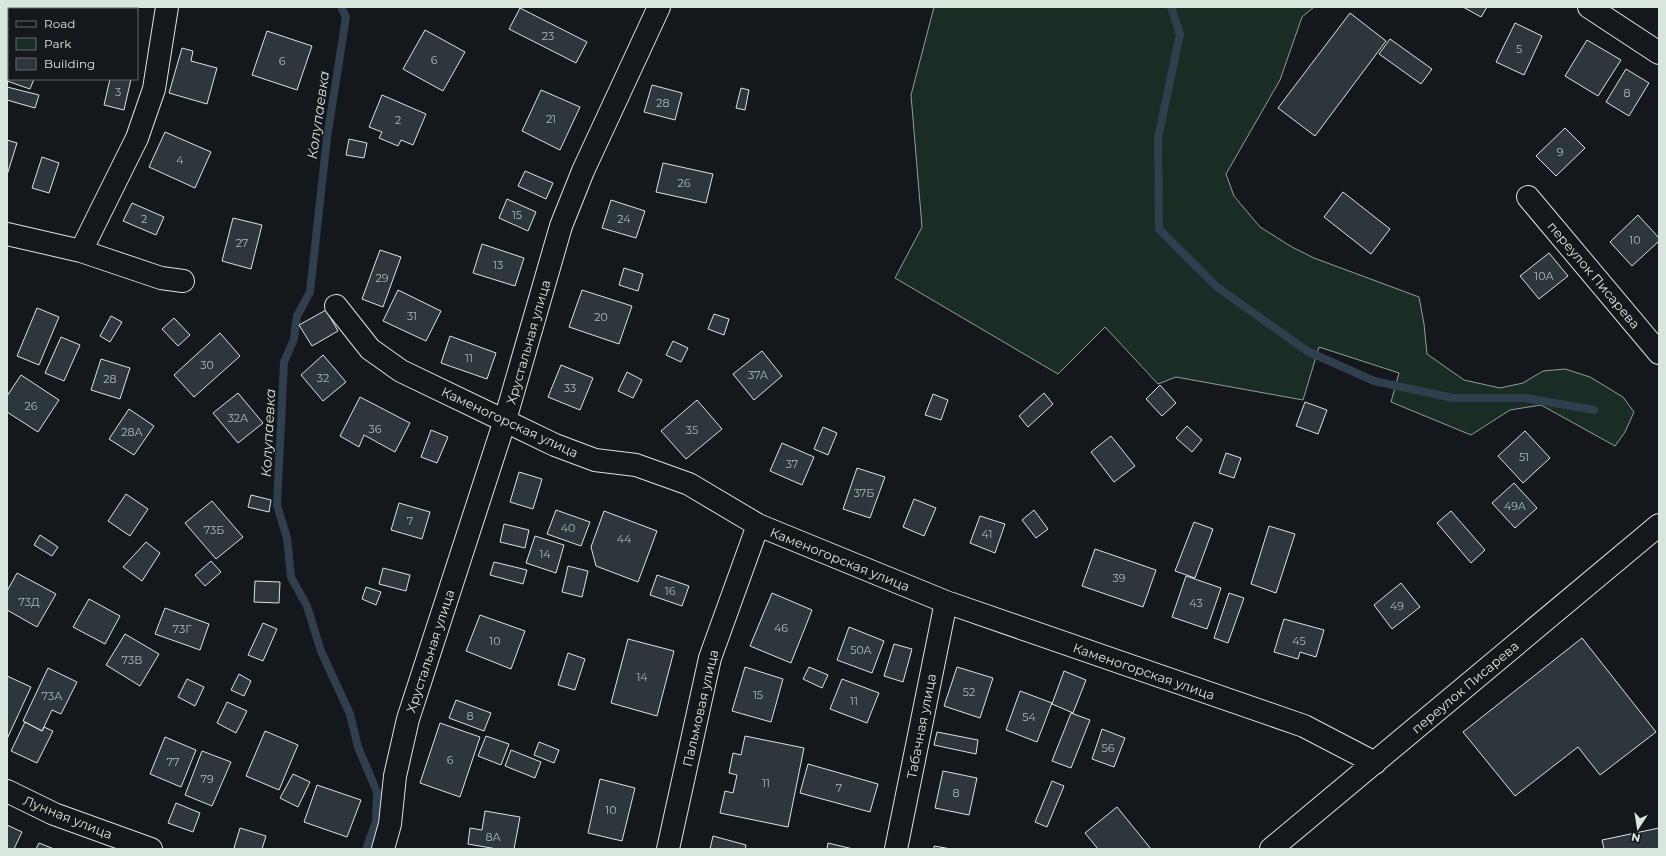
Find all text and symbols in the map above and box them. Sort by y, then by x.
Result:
legend [8,8,138,80]
text: Road [44,16,75,31]
house number: 23 [542,29,554,43]
text: Park [44,36,72,51]
house number: 5 [1516,42,1522,56]
house number: 6 [431,53,438,67]
house number: 6 [279,54,286,68]
text: Building [44,56,95,71]
water label: Колупаевка [303,70,333,160]
house number: 3 [115,85,121,99]
house number: 8 [1623,86,1631,100]
house number: 28 [656,96,670,110]
house number: 21 [546,112,556,126]
house number: 2 [395,113,401,127]
house number: 9 [1557,145,1564,159]
house number: 4 [176,153,184,167]
house number: 26 [678,176,691,190]
house number: 15 [512,208,522,222]
house number: 2 [141,212,147,226]
house number: 24 [617,212,631,226]
street label: переулок Писарева [1544,218,1644,332]
house number: 10 [1629,233,1641,247]
house number: 27 [236,236,248,250]
house number: 13 [493,258,503,272]
house number: 10А [1534,269,1554,283]
house number: 29 [376,271,389,285]
street label: Хрустальная улица [503,278,553,406]
house number: 31 [407,309,417,323]
house number: 20 [594,310,608,324]
house number: 11 [465,351,473,365]
house number: 30 [200,358,214,372]
house number: 37А [748,368,769,382]
house number: 32 [317,371,329,385]
house number: 28 [103,372,117,386]
house number: 33 [564,381,576,395]
street label: Каменогорская улица [439,383,581,461]
water label: Колупаевка [257,388,279,478]
house number: 26 [25,399,38,413]
house number: 32А [228,411,249,425]
house number: 36 [369,422,382,436]
house number: 35 [686,423,698,437]
house number: 28А [121,425,144,439]
house number: 51 [1519,450,1529,464]
house number: 37 [786,457,798,471]
house number: 37Б [854,486,874,500]
house number: 49А [1504,499,1527,513]
house number: 7 [407,514,413,528]
house number: 40 [561,521,575,535]
house number: 73Б [204,523,224,537]
street label: Каменогорская улица [768,524,912,594]
house number: 41 [982,527,992,541]
house number: 44 [617,532,632,546]
house number: 14 [539,547,551,561]
house number: 39 [1113,571,1126,585]
house number: 16 [665,584,676,598]
street label: Хрустальная улица [402,587,458,715]
house number: 73Д [18,595,40,609]
house number: 43 [1189,596,1203,610]
house number: 49 [1390,599,1404,613]
house number: 46 [774,621,788,635]
house number: 73Г [173,622,192,636]
house number: 10 [489,634,501,648]
house number: 45 [1292,634,1306,648]
street label: переулок Писарева [1408,637,1522,737]
street label: Каменогорская улица [1071,639,1217,703]
house number: 50А [850,643,873,657]
street label: Пальмовая улица [679,648,721,768]
house number: 73В [122,653,142,667]
house number: 14 [636,670,648,684]
street label: Табачная улица [903,672,939,780]
house number: 52 [963,685,975,699]
house number: 15 [753,688,763,702]
house number: 73А [42,689,63,703]
house number: 11 [850,694,858,708]
house number: 8 [466,709,474,723]
house number: 54 [1022,710,1036,724]
house number: 56 [1102,741,1115,755]
house number: 6 [447,753,454,767]
house number: 77 [167,755,179,769]
house number: 79 [200,772,214,786]
house number: 11 [762,776,770,790]
house number: 7 [836,781,842,795]
house number: 8 [952,786,960,800]
street label: Лунная улица [21,792,115,842]
house number: 10 [605,803,617,817]
north arrow [1618,808,1658,848]
house number: 8А [485,830,501,844]
text: N [1630,830,1642,846]

